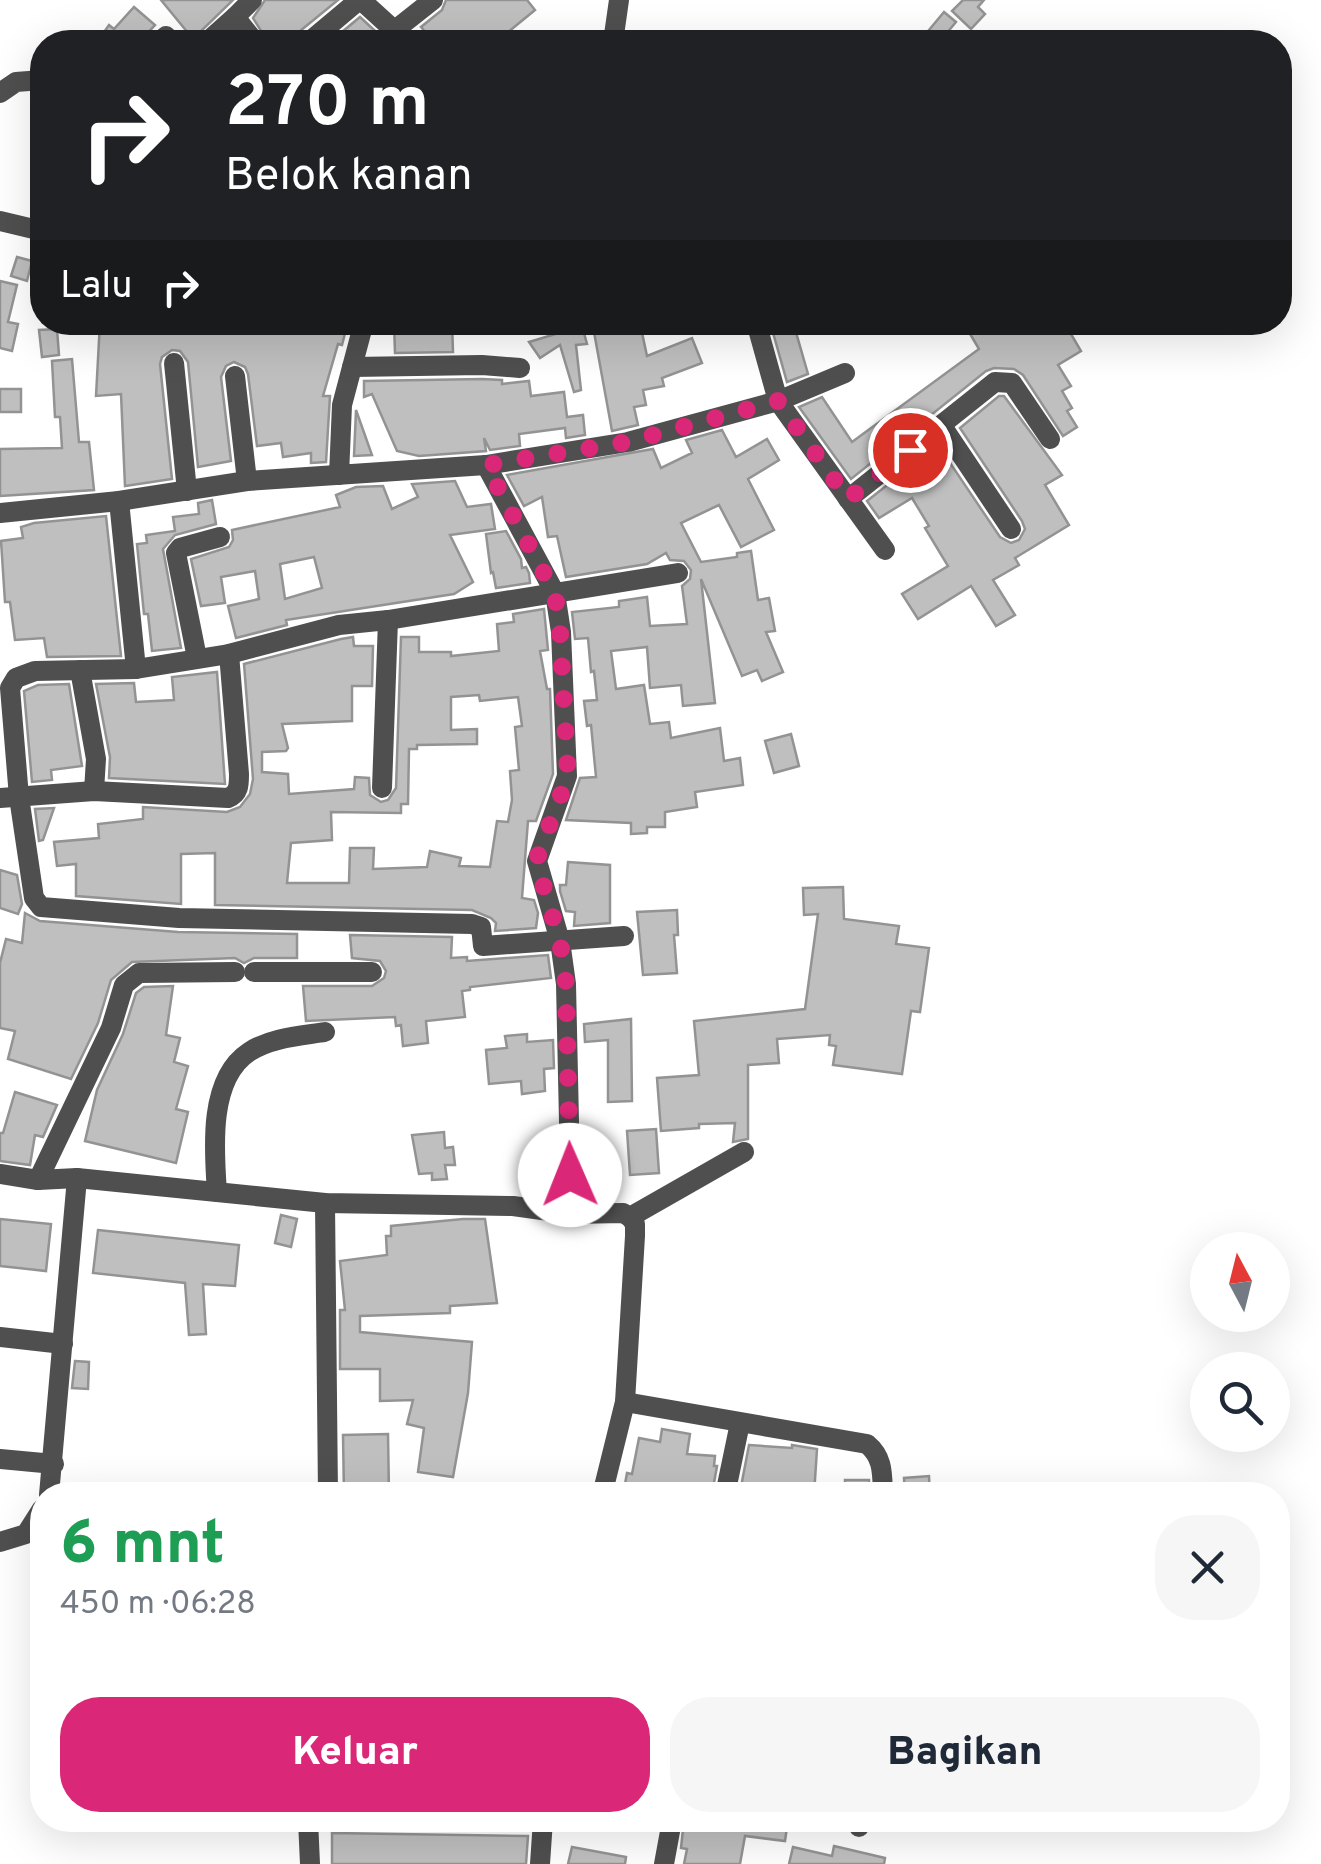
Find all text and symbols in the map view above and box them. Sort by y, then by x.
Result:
text: 270 m [225,62,430,151]
icon: right [60,70,190,200]
text: Belok kanan [225,149,473,206]
icon: right [153,260,208,315]
text: Lalu [60,263,133,312]
pin [868,408,953,493]
icon: arrive [883,423,938,478]
position arrow [518,1123,622,1227]
north arrow [1190,1232,1290,1332]
map controls [1190,1232,1290,1452]
button: search [1190,1352,1290,1452]
text: 6 mnt [60,1509,225,1585]
button: close [1155,1515,1260,1620]
text: 450 m · 06:28 [60,1585,256,1625]
button: Keluar [60,1697,650,1812]
button: Bagikan [670,1697,1260,1812]

